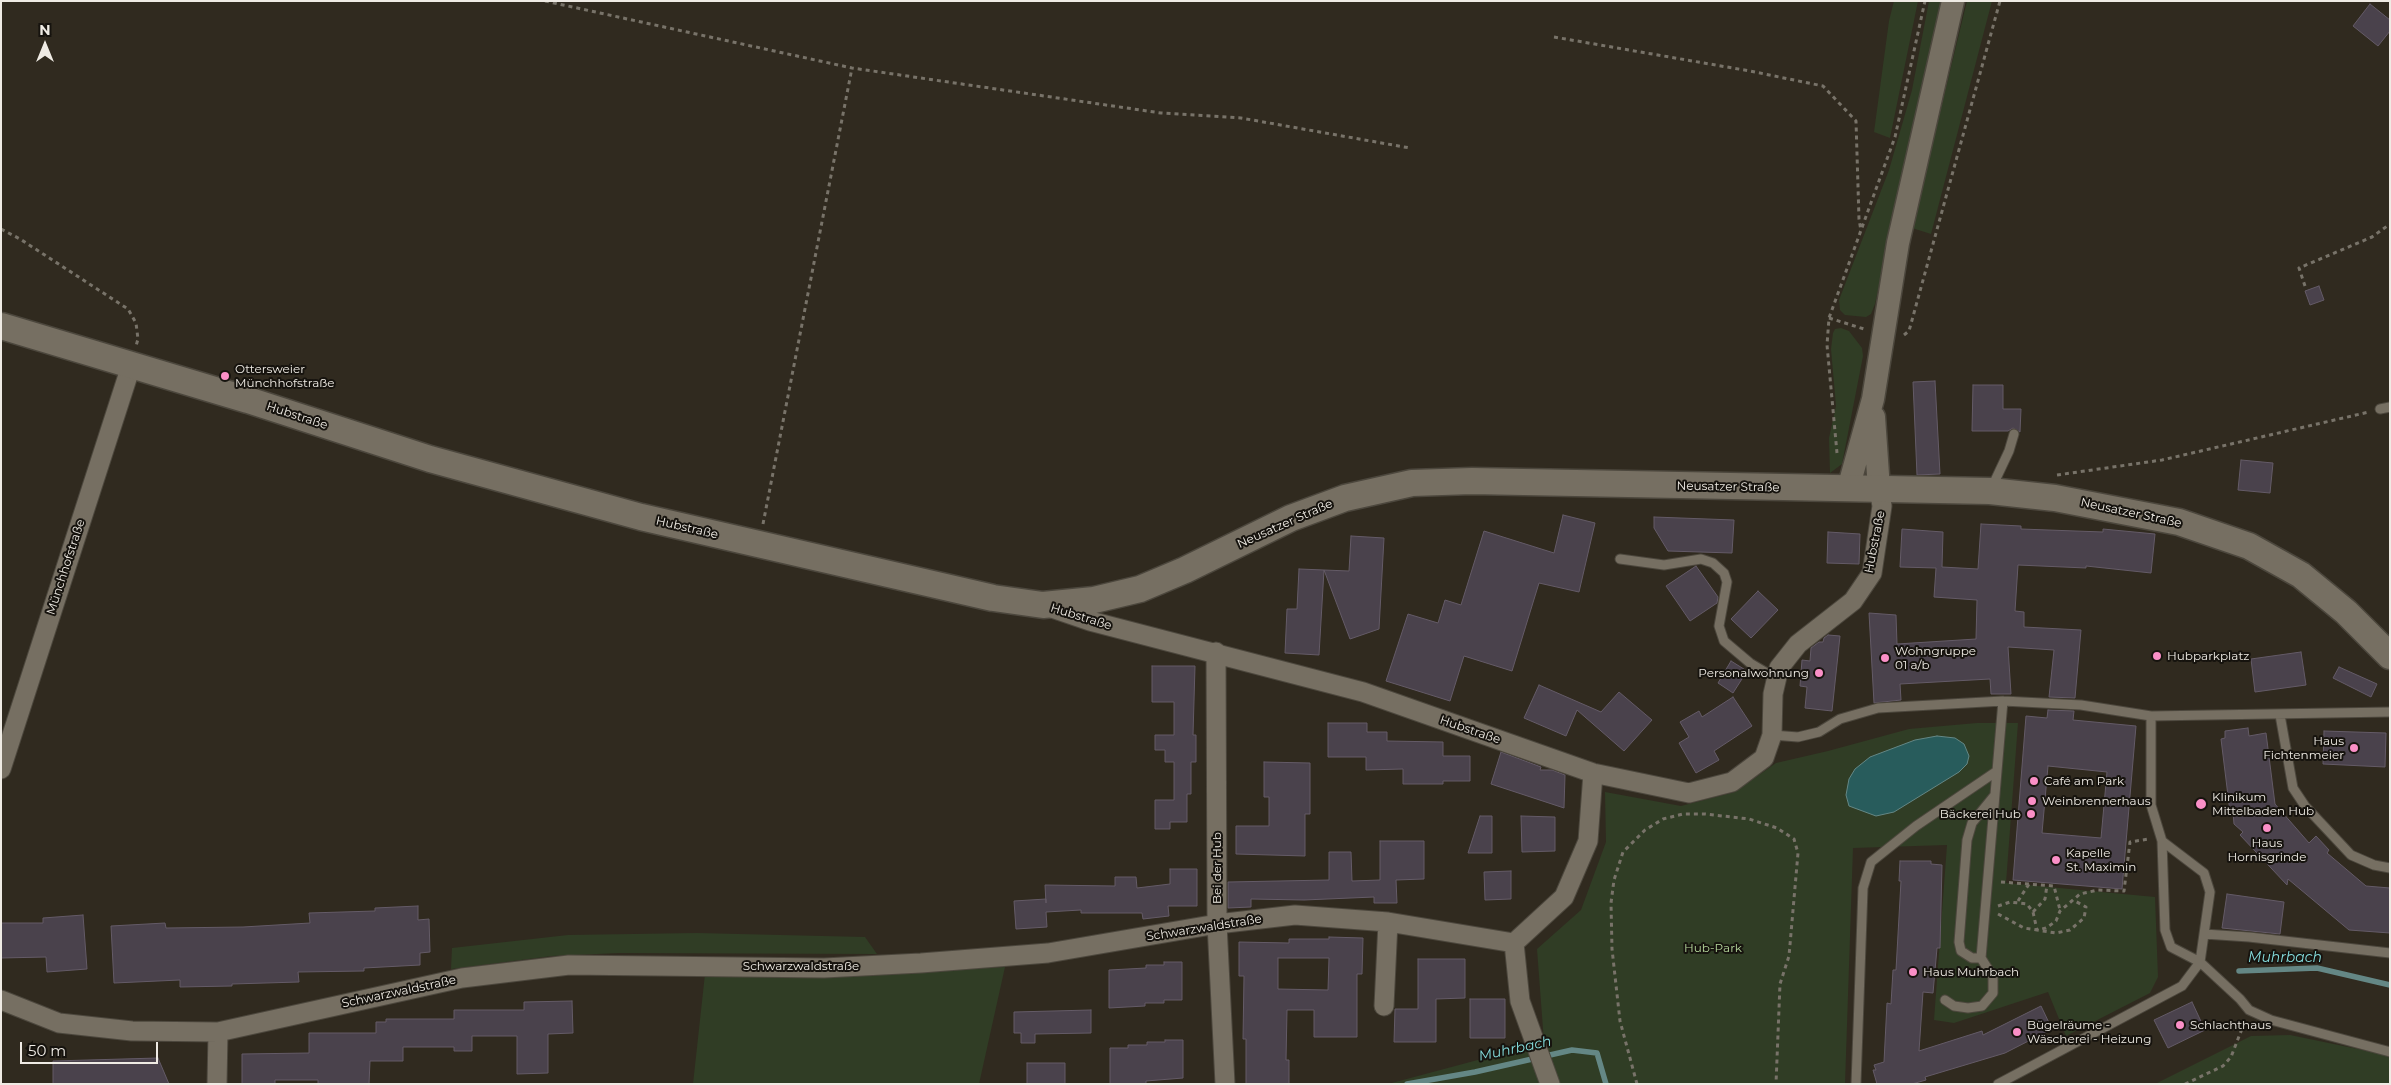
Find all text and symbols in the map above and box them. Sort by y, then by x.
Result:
north arrow [20,20,70,70]
text: N [39,21,51,39]
place label: Ottersweier Münchhofstraße [235,362,335,390]
marker: Ottersweier Münchhofstraße [219,370,231,382]
street label: Hubstraße [265,399,329,433]
street label: Neusatzer Straße [1676,479,1780,495]
street label: Neusatzer Straße [2079,495,2183,531]
street label: Neusatzer Straße [1235,496,1335,552]
street label: Hubstraße [1862,510,1888,574]
street label: Hubstraße [655,514,719,542]
street label: Münchhofstraße [44,517,88,617]
street label: Hubstraße [1049,601,1113,633]
place label: Wohngruppe 01 a/b [1895,644,1976,672]
place label: Hubparkplatz [2167,649,2249,663]
marker: Hubparkplatz [2151,650,2163,662]
marker: Wohngruppe 01 a/b [1879,652,1891,664]
place label: Personalwohnung [1698,666,1809,680]
marker: Personalwohnung [1813,667,1825,679]
street label: Hubstraße [1438,713,1502,747]
place label: Haus Fichtenmeier [2263,734,2344,762]
marker: Haus Fichtenmeier [2348,742,2360,754]
place label: Café am Park [2044,774,2124,788]
marker: Café am Park [2028,775,2040,787]
place label: Klinikum Mittelbaden Hub [2212,790,2314,818]
place label: Weinbrennerhaus [2042,794,2151,808]
marker: Weinbrennerhaus [2026,795,2038,807]
marker: Klinikum Mittelbaden Hub [2194,797,2208,811]
place label: Bäckerei Hub [1940,807,2021,821]
marker: Bäckerei Hub [2025,808,2037,820]
marker: Haus Hornisgrinde [2261,822,2273,834]
street label: Bei der Hub [1210,832,1224,904]
place label: Haus Hornisgrinde [2228,836,2306,864]
place label: Kapelle St. Maximin [2066,846,2136,874]
marker: Kapelle St. Maximin [2050,854,2062,866]
street label: Schwarzwaldstraße [1145,912,1263,944]
park label: Hub-Park [1684,941,1742,955]
water label: Muhrbach [2248,950,2322,966]
street label: Schwarzwaldstraße [743,959,859,973]
place label: Haus Muhrbach [1923,965,2019,979]
marker: Haus Muhrbach [1907,966,1919,978]
street label: Schwarzwaldstraße [341,973,457,1011]
place label: Bügelräume - Wäscherei - Heizung [2027,1018,2151,1046]
place label: Schlachthaus [2190,1018,2271,1032]
marker: Schlachthaus [2174,1019,2186,1031]
marker: Bügelräume - Wäscherei - Heizung [2011,1026,2023,1038]
scale bar [22,1032,160,1064]
water label: Muhrbach [1477,1033,1553,1065]
text: 50 m [28,1041,66,1060]

